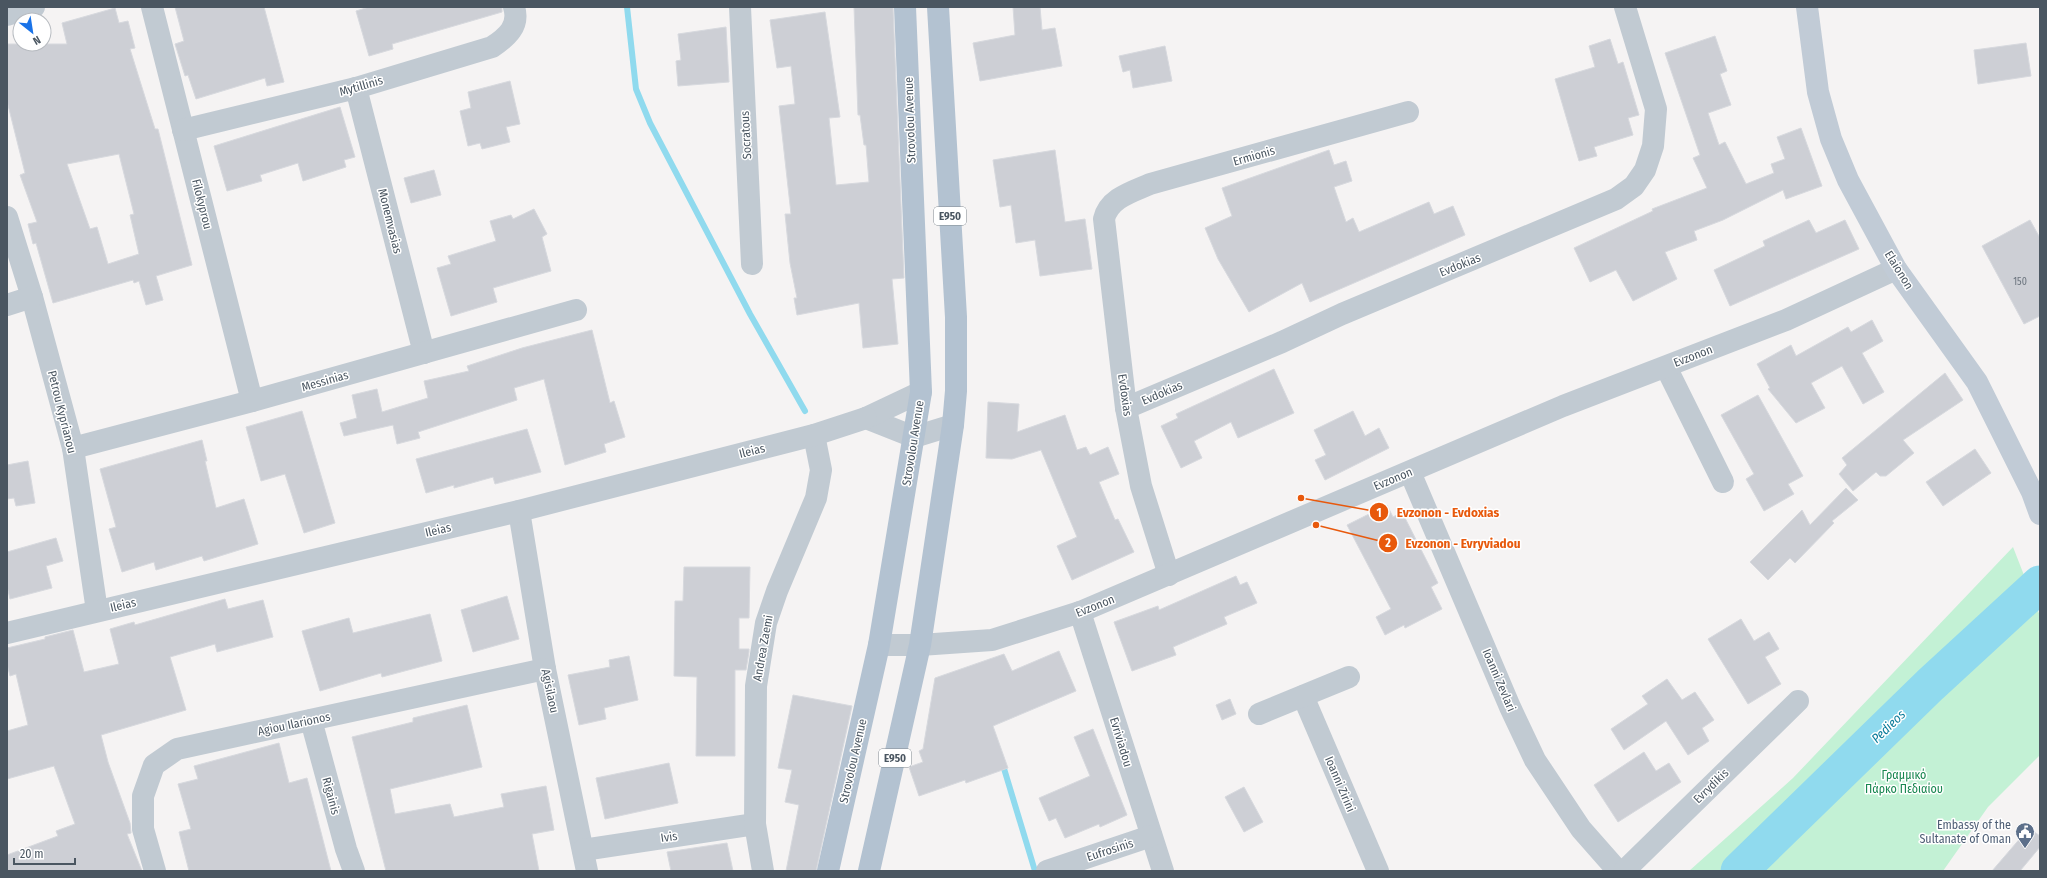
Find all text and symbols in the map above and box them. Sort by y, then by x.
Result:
north arrow [12,12,52,52]
text: N [31,33,43,48]
street label: Mytillinis [338,73,384,99]
street label: Strovolou Avenue [901,77,918,163]
street label: Socratous [738,110,754,160]
street label: Ermionis [1232,143,1276,169]
street label: Filokyprou [189,178,215,230]
street label: Monemvasias [375,187,405,255]
road number: E950 [934,207,966,225]
street label: Elaionon [1882,248,1916,292]
street label: Evdokias [1437,250,1483,280]
house number: 150 [2013,276,2027,288]
street label: Evzonon [1672,342,1714,370]
street label: Messinias [300,368,350,394]
street label: Petrou Kyprianou [45,369,79,455]
street label: Evdoxias [1115,373,1135,417]
street label: Evdokias [1139,378,1185,408]
street label: Strovolou Avenue [899,399,927,487]
street label: Ileias [738,441,766,461]
street label: Evzonon [1372,465,1414,493]
callout: Evzonon - Evdoxias [1369,500,1507,525]
text: Evzonon - Evdoxias [1397,505,1500,520]
text: 1 [1376,506,1382,520]
street label: Ileias [424,520,452,540]
callout: Evzonon - Evryviadou [1378,531,1528,556]
text: 2 [1384,536,1391,550]
text: Evzonon - Evryviadou [1406,536,1521,551]
street label: Evzonon [1074,592,1116,620]
street label: Ileias [109,595,137,615]
street label: Andrea Zaemi [750,614,776,682]
street label: Ioanni Zevlari [1480,647,1518,713]
street label: Agisilaou [539,668,561,714]
water label: Pedieos [1868,706,1909,746]
street label: Agiou Ilarionos [256,709,332,739]
street label: Evriviadou [1107,715,1135,769]
street label: Strovolou Avenue [836,717,870,805]
road number: E950 [879,749,911,767]
street label: Ioanni Zirini [1322,754,1358,814]
street label: Evrydikis [1691,766,1731,806]
park label: Γραμμικό Πάρκο Πεδιαίου [1865,768,1943,796]
street label: Rigainis [319,776,343,816]
place label: Embassy of the Sultanate of Oman [1919,818,2011,846]
public building icon: Embassy of the Sultanate of Oman [2014,821,2036,849]
street label: Ivis [660,829,678,845]
street label: Eufrosinis [1085,836,1135,864]
scale bar [14,840,75,866]
text: 20 m [20,847,44,861]

